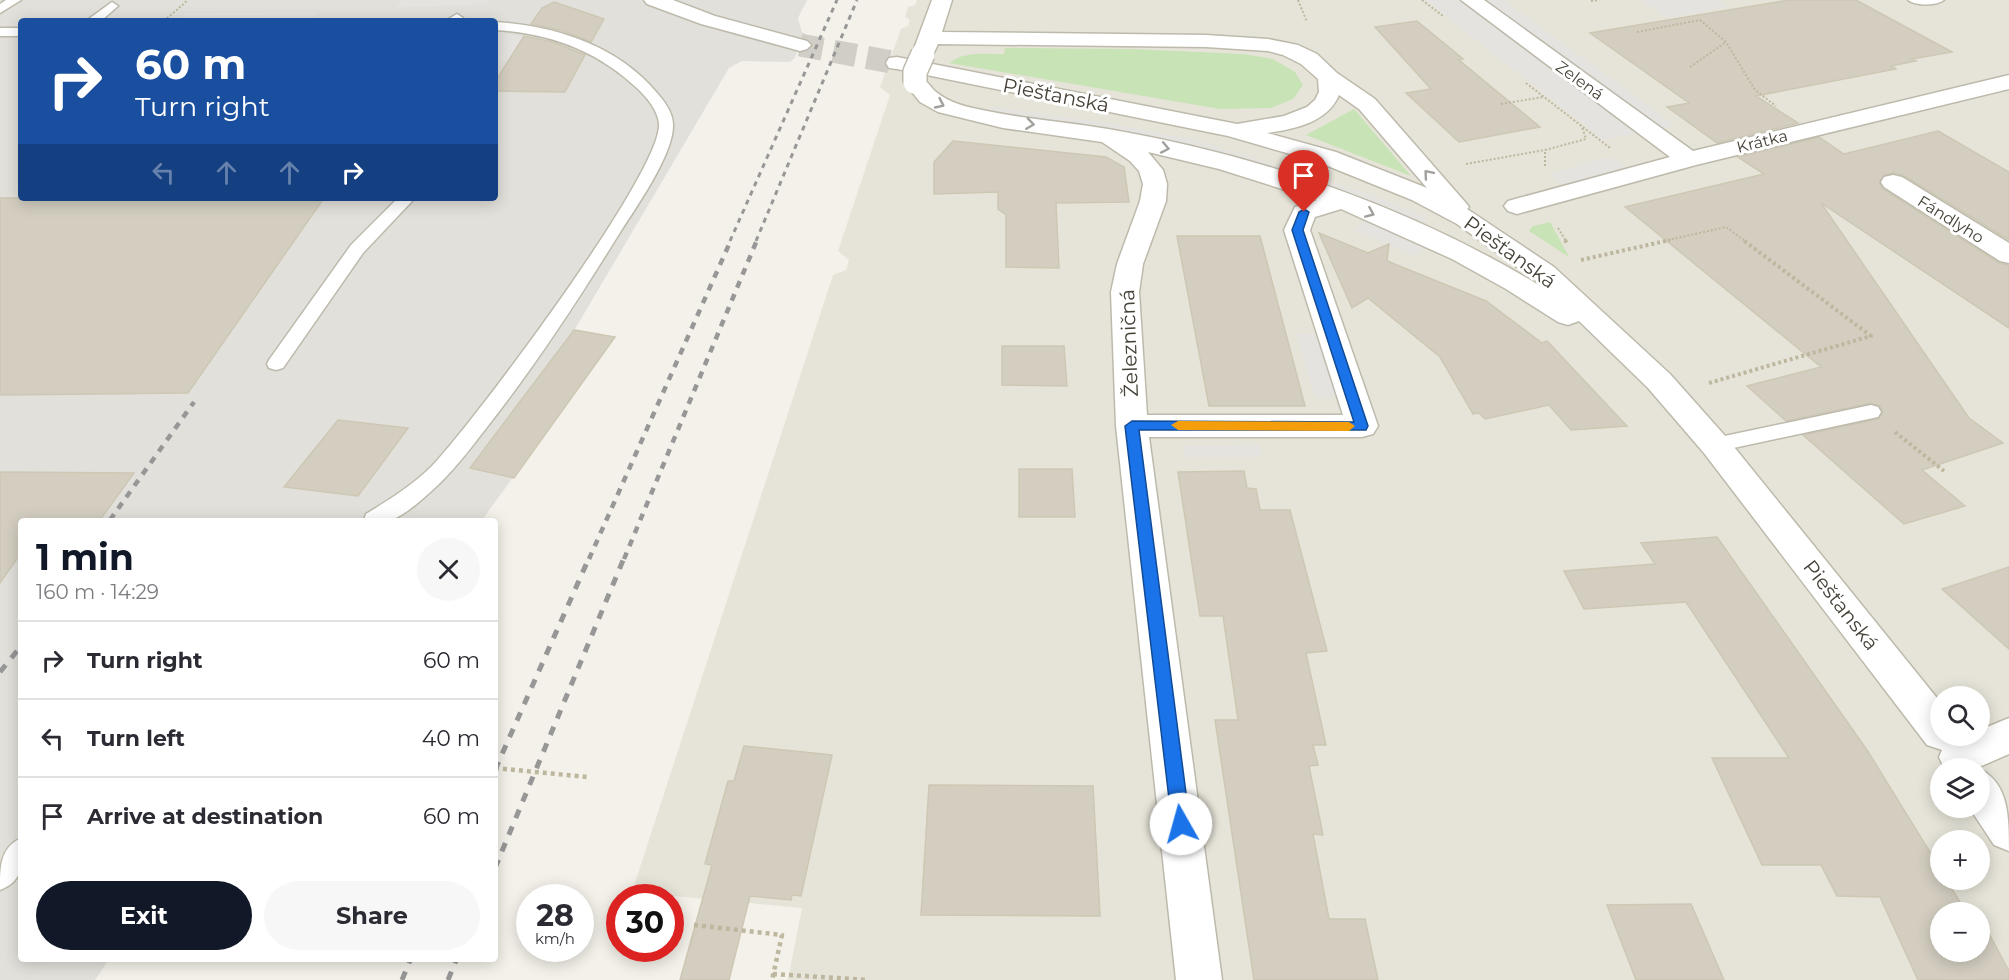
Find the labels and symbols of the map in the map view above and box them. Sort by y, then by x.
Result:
street label: Zelená [1552,57,1607,104]
street label: Piešťanská [1001,73,1111,117]
one-way arrow [933,96,944,108]
one-way arrow [1025,117,1034,129]
street label: Krátka [1735,126,1790,157]
one-way arrow [1160,141,1170,154]
pin [1278,150,1329,212]
one-way arrow [1425,170,1436,181]
street label: Fándlyho [1914,192,1987,247]
one-way arrow [1364,206,1375,218]
street label: Piešťanská [1459,211,1561,293]
street label: Železničná [1115,289,1143,397]
street label: Piešťanská [1798,555,1884,655]
position arrow [1149,792,1213,856]
speed limit sign: 30 [606,884,684,962]

